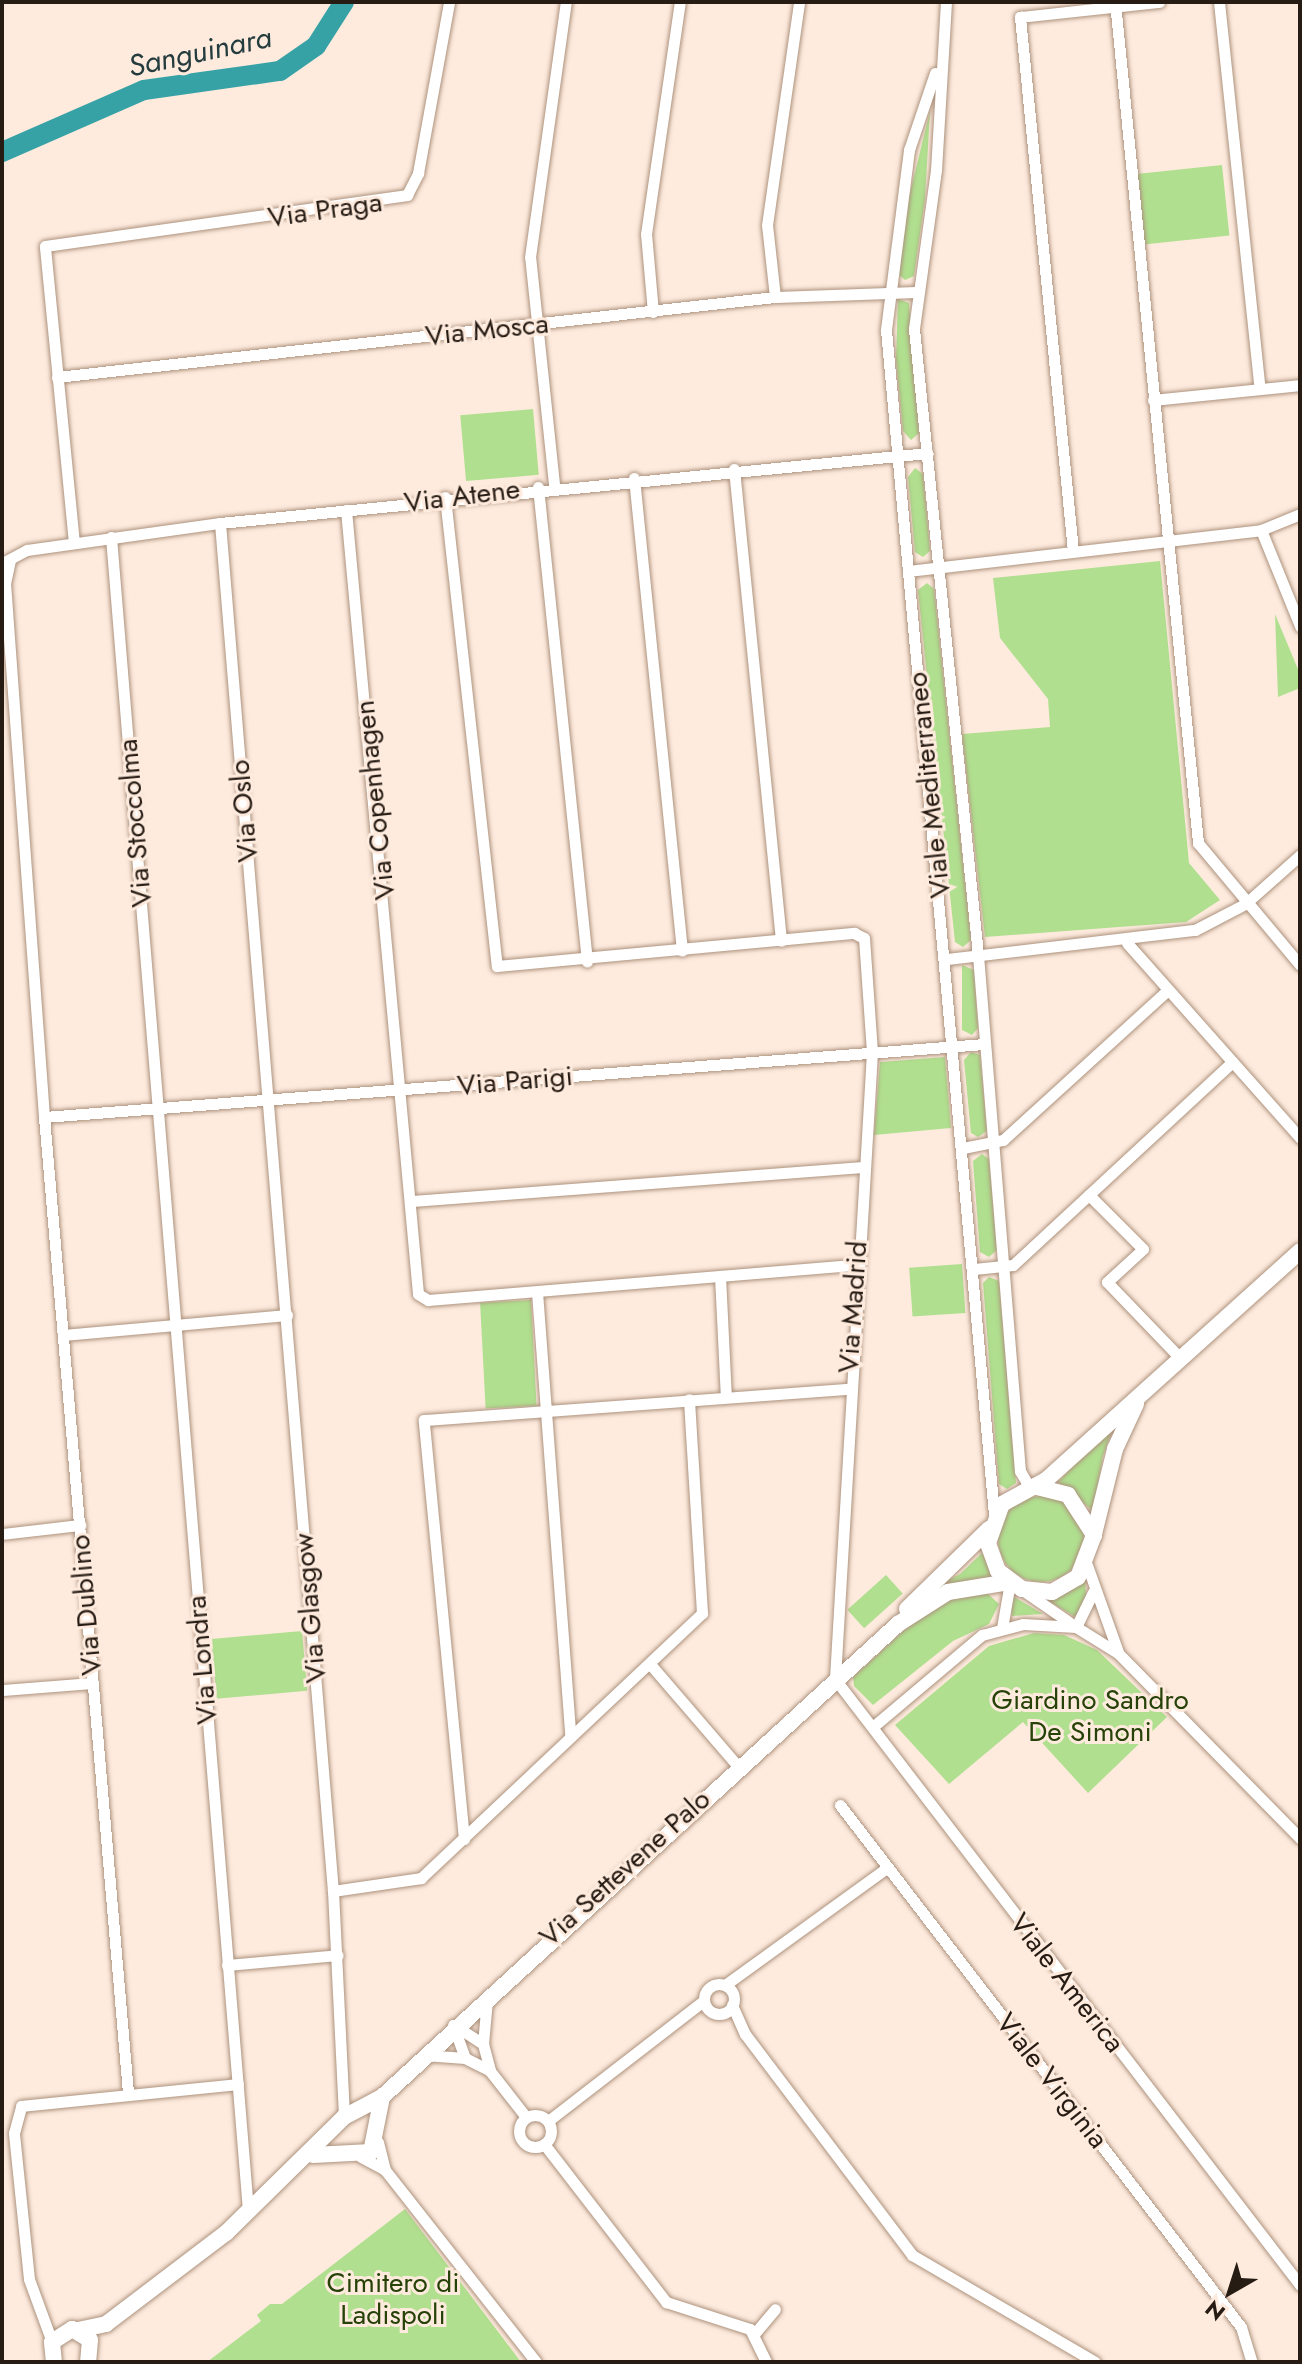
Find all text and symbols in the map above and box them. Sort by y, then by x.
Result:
water label: Sanguinara [125,19,275,85]
street label: Via Praga [266,185,384,235]
street label: Via Mosca [424,307,550,353]
street label: Via Atene [402,472,522,520]
street label: Viale Mediterraneo [900,670,958,900]
street label: Via Copenhagen [348,699,402,901]
street label: Via Stoccolma [111,737,159,909]
street label: Via Oslo [223,758,265,864]
street label: Via Parigi [456,1059,574,1103]
street label: Via Madrid [832,1240,874,1374]
street label: Via Glasgow [287,1532,333,1684]
street label: Via Dublino [63,1533,109,1677]
street label: Via Londra [180,1594,224,1726]
park label: Giardino Sandro De Simoni [991,1683,1189,1749]
street label: Via Settevene Palo [533,1782,717,1954]
street label: Viale America [1002,1907,1132,2059]
street label: Viale Virginia [989,2007,1115,2155]
north arrow [1190,2252,1270,2332]
park label: Cimitero di Ladispoli [327,2266,459,2332]
text: N [1198,2293,1232,2329]

